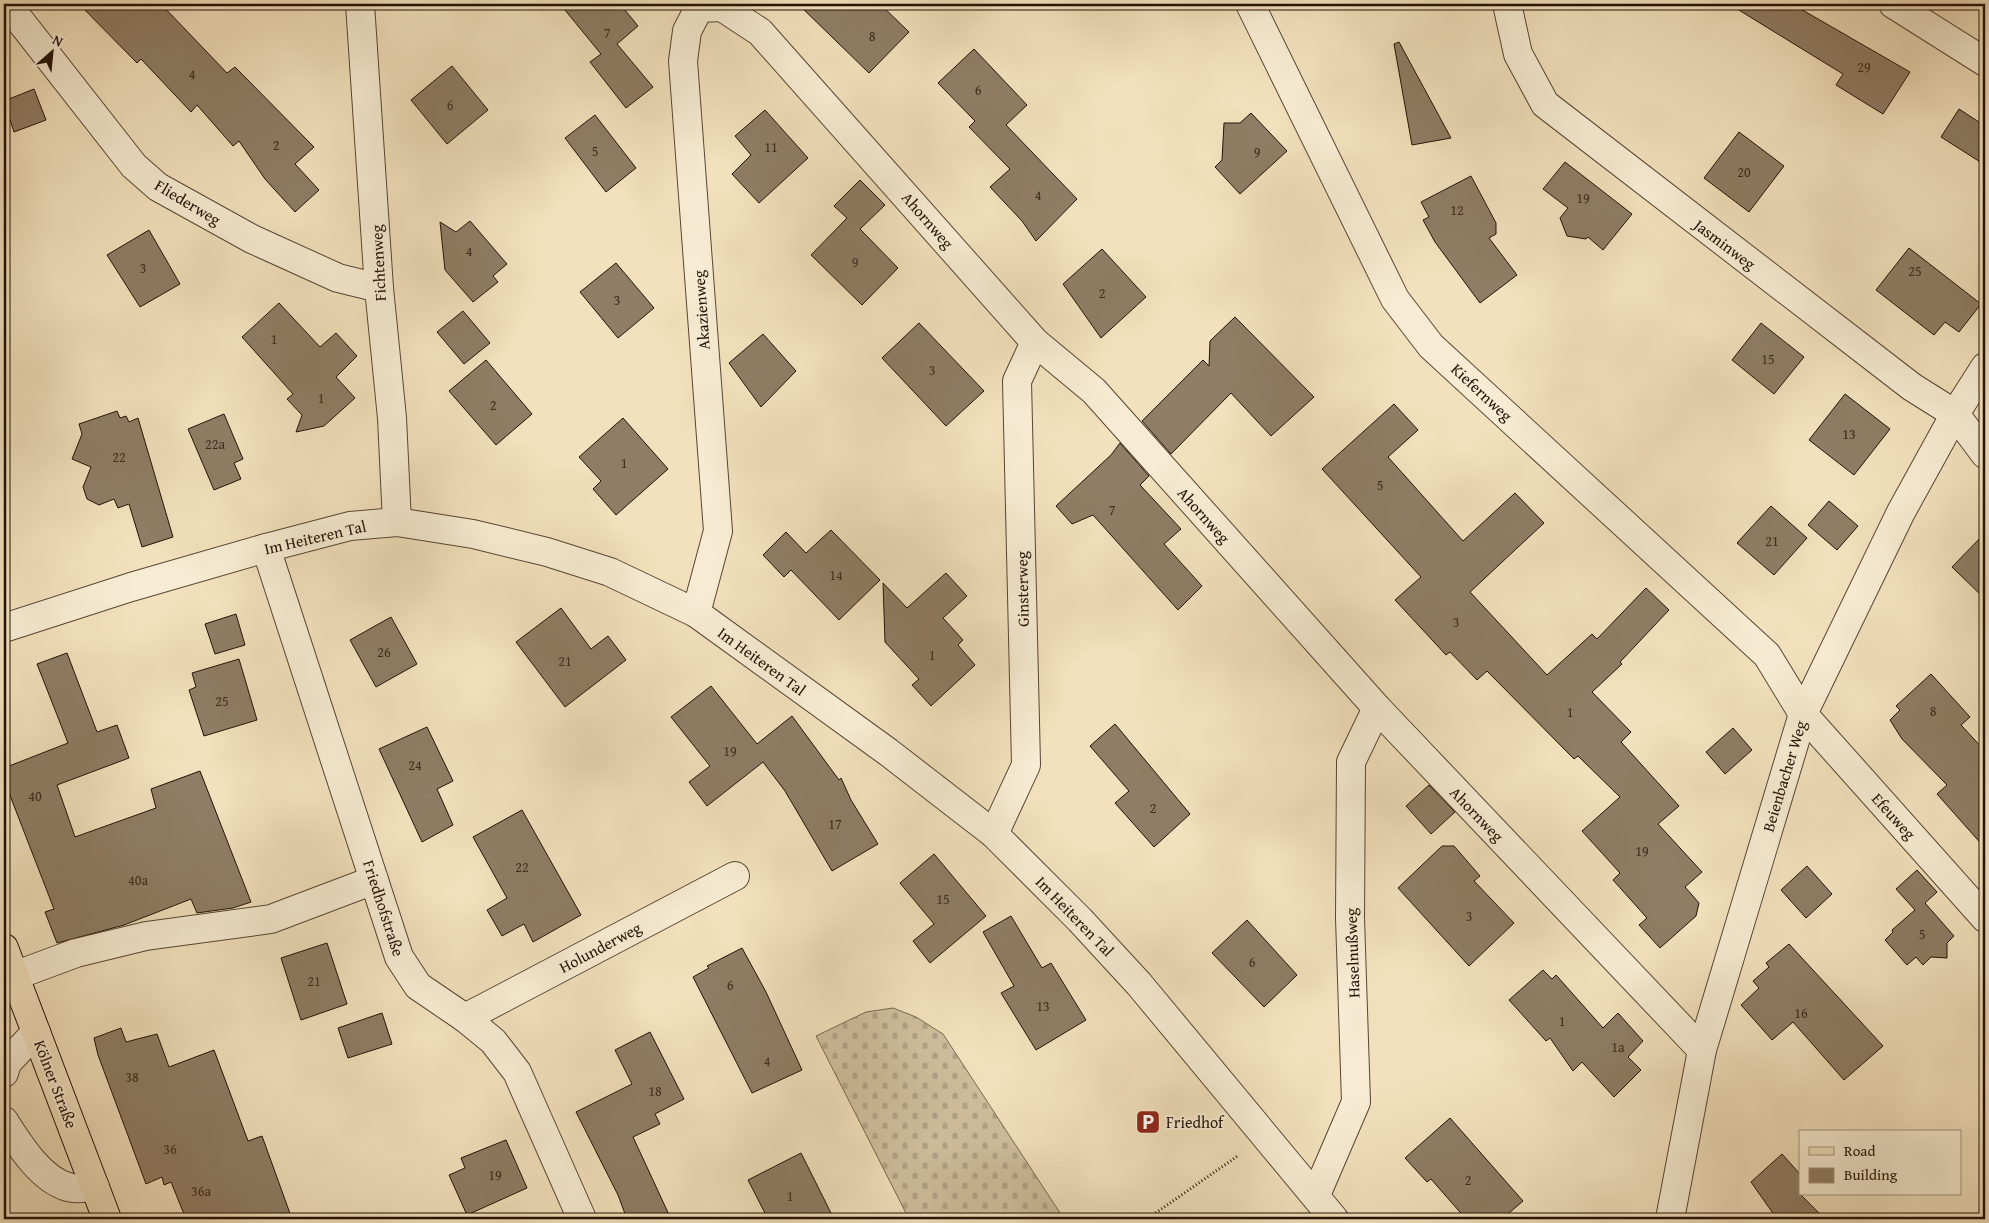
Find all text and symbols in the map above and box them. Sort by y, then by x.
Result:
house number: 7 [604,23,611,43]
house number: 8 [869,26,876,46]
north arrow [28,28,78,78]
text: N [49,29,67,52]
house number: 29 [1857,57,1871,77]
house number: 4 [189,64,196,84]
house number: 6 [975,80,982,100]
house number: 6 [447,95,454,115]
house number: 2 [273,135,279,155]
house number: 11 [764,137,778,157]
house number: 5 [592,141,598,161]
house number: 9 [1254,142,1261,162]
house number: 20 [1737,162,1751,182]
street label: Fliederweg [150,173,226,231]
house number: 4 [1035,185,1042,205]
street label: Ahornweg [896,186,960,254]
house number: 19 [1576,188,1590,208]
house number: 12 [1450,200,1464,220]
street label: Jasminweg [1687,212,1761,275]
street label: Fichtenweg [364,224,392,302]
house number: 4 [466,241,473,261]
house number: 9 [852,252,859,272]
house number: 3 [140,258,146,278]
house number: 25 [1908,261,1922,281]
street label: Akazienweg [686,269,716,351]
house number: 2 [1099,283,1105,303]
house number: 3 [614,290,620,310]
house number: 1 [271,329,277,349]
house number: 15 [1761,349,1775,369]
street label: Kiefernweg [1446,357,1518,427]
house number: 3 [929,360,935,380]
house number: 1 [318,388,324,408]
house number: 2 [490,395,496,415]
house number: 13 [1842,424,1856,444]
house number: 22a [205,434,225,454]
house number: 22 [112,447,126,467]
house number: 1 [621,453,627,473]
house number: 5 [1377,475,1383,495]
street label: Ahornweg [1172,481,1236,549]
house number: 7 [1109,500,1116,520]
street label: Im Heiteren Tal [262,513,369,560]
house number: 21 [1765,531,1779,551]
street label: Ginsterweg [1009,551,1035,627]
house number: 14 [829,565,843,585]
house number: 3 [1453,612,1459,632]
street label: Im Heiteren Tal [713,621,812,702]
house number: 26 [377,642,391,662]
house number: 1 [929,645,935,665]
house number: 21 [558,651,572,671]
house number: 25 [215,691,229,711]
house number: 8 [1930,701,1937,721]
house number: 1 [1567,702,1573,722]
street label: Beienbacher Weg [1756,717,1812,835]
house number: 19 [723,741,737,761]
house number: 24 [408,755,422,775]
street label: Ahornweg [1444,781,1510,847]
house number: 40 [28,786,42,806]
street label: Efeuweg [1866,787,1922,845]
house number: 2 [1150,798,1156,818]
house number: 17 [828,814,842,834]
house number: 19 [1635,841,1649,861]
street label: Friedhofstraße [357,857,411,959]
house number: 22 [515,857,529,877]
house number: 40a [128,870,148,890]
street label: Im Heiteren Tal [1030,870,1120,962]
house number: 15 [936,889,950,909]
house number: 3 [1466,906,1472,926]
street label: Haselnußweg [1338,908,1366,998]
street label: Holunderweg [555,915,645,979]
house number: 5 [1919,924,1925,944]
house number: 6 [1249,952,1256,972]
house number: 21 [307,971,321,991]
house number: 6 [727,975,734,995]
house number: 13 [1036,996,1050,1016]
house number: 16 [1794,1003,1808,1023]
house number: 1 [1559,1011,1565,1031]
street label: Kölner Straße [28,1036,84,1132]
house number: 1a [1611,1037,1625,1057]
house number: 4 [764,1051,771,1071]
house number: 38 [125,1067,139,1087]
house number: 18 [648,1081,662,1101]
parking icon: Friedhof [1135,1109,1161,1135]
place label: Friedhof [1166,1110,1225,1134]
legend [1799,1130,1962,1196]
house number: 36 [163,1139,177,1159]
text: Road [1844,1140,1875,1161]
text: Building [1844,1164,1898,1185]
house number: 19 [488,1165,502,1185]
house number: 2 [1465,1170,1471,1190]
house number: 36a [191,1181,211,1201]
house number: 1 [787,1186,793,1206]

